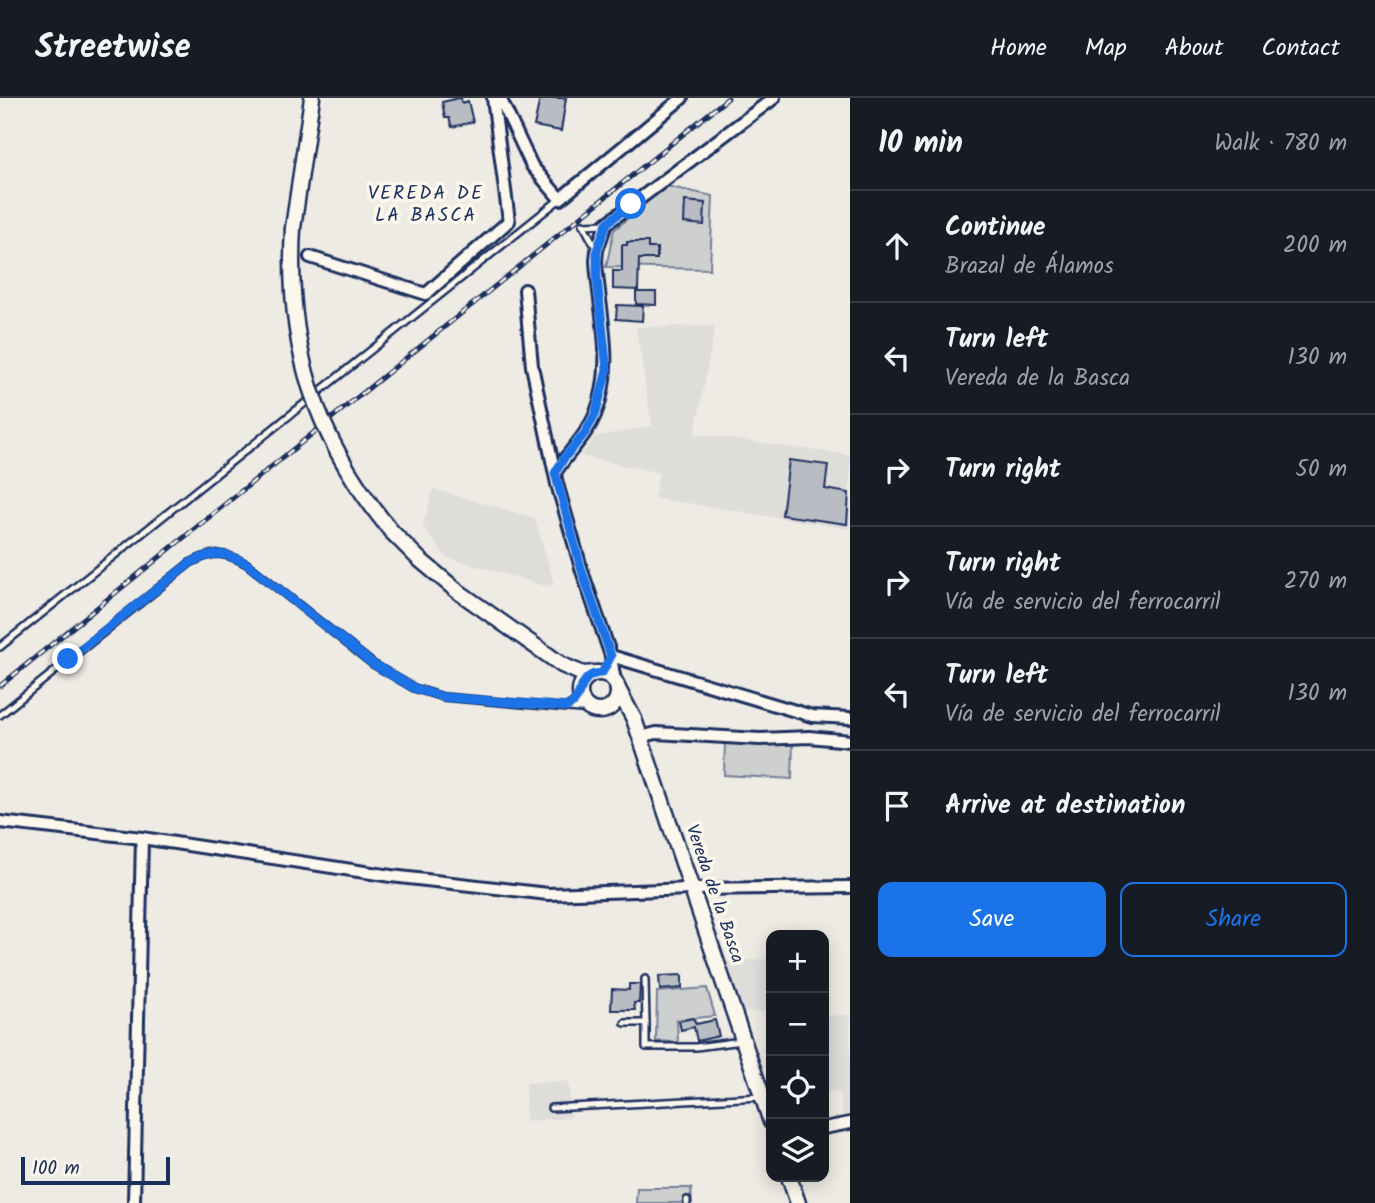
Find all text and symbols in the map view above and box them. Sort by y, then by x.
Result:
text: Streetwise [35,22,191,75]
text: Home [990,29,1047,68]
text: Map [1085,29,1127,68]
text: About [1165,29,1223,68]
text: Contact [1261,29,1340,68]
text: 10 min [878,120,963,168]
text: Walk · 780 m [1214,126,1347,162]
district label: VEREDA DE LA BASCA [368,179,484,231]
route start [615,188,646,219]
text: Continue [945,207,1046,249]
icon: ahead [878,227,916,265]
text: 200 m [1283,228,1347,264]
text: Brazal de Álamos [945,249,1114,285]
text: Turn left [945,319,1048,361]
icon: left [878,339,916,377]
text: 130 m [1288,340,1347,376]
text: Vereda de la Basca [945,361,1130,397]
text: Turn right [945,449,1061,491]
icon: right [878,451,916,489]
text: 50 m [1296,452,1347,488]
text: Turn right [945,543,1061,585]
icon: right [878,563,916,601]
text: 270 m [1284,564,1347,600]
text: Vía de servicio del ferrocarril [945,585,1221,621]
route end [52,643,83,674]
text: Turn left [945,655,1048,697]
icon: left [878,675,916,713]
text: 130 m [1288,676,1347,712]
text: Vía de servicio del ferrocarril [945,697,1221,733]
text: Arrive at destination [945,785,1185,827]
icon: arrive [878,787,916,825]
street label: Vereda de la Basca [677,821,751,967]
button: Save [878,882,1106,957]
button: Share [1120,882,1347,957]
map controls [766,930,829,1182]
button: + [766,930,829,993]
button: − [766,993,829,1056]
button: locate [766,1056,829,1119]
button: layers [766,1119,829,1182]
scale bar [21,1154,170,1186]
text: 100 m [32,1154,80,1184]

